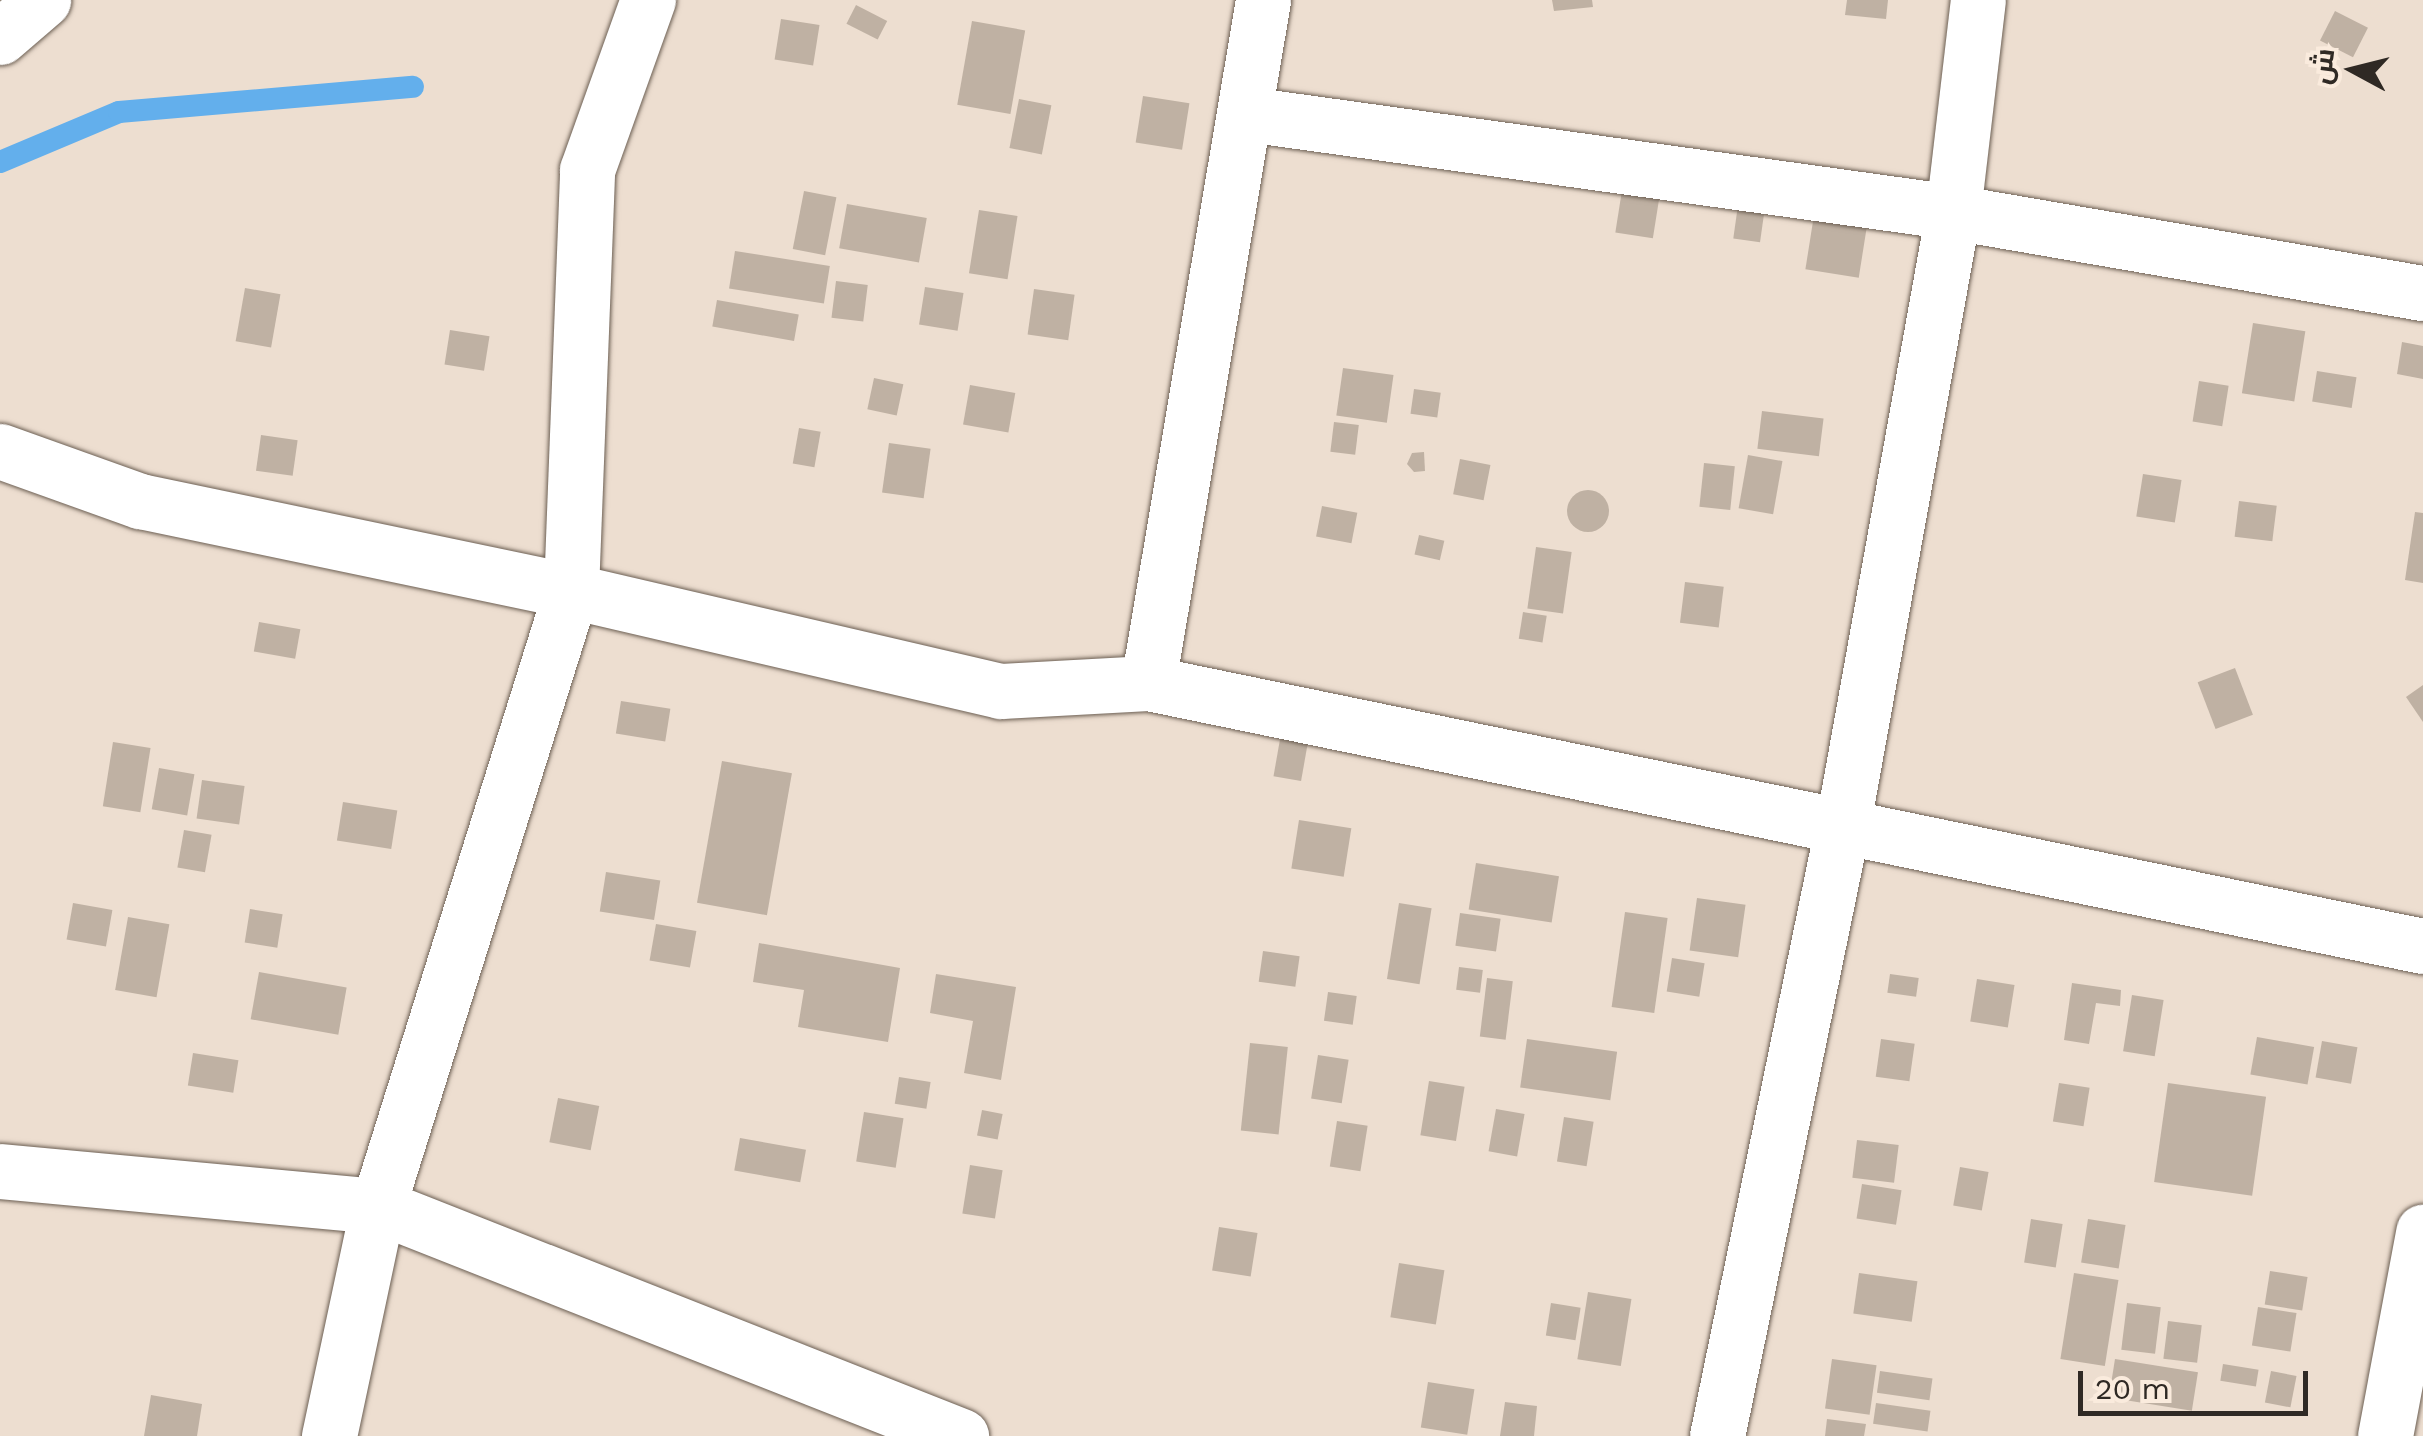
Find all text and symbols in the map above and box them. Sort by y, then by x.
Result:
north arrow [2303,20,2403,120]
text: ش [2304,46,2341,86]
scale bar [2083,1351,2313,1413]
text: 20 m [2095,1371,2170,1406]

